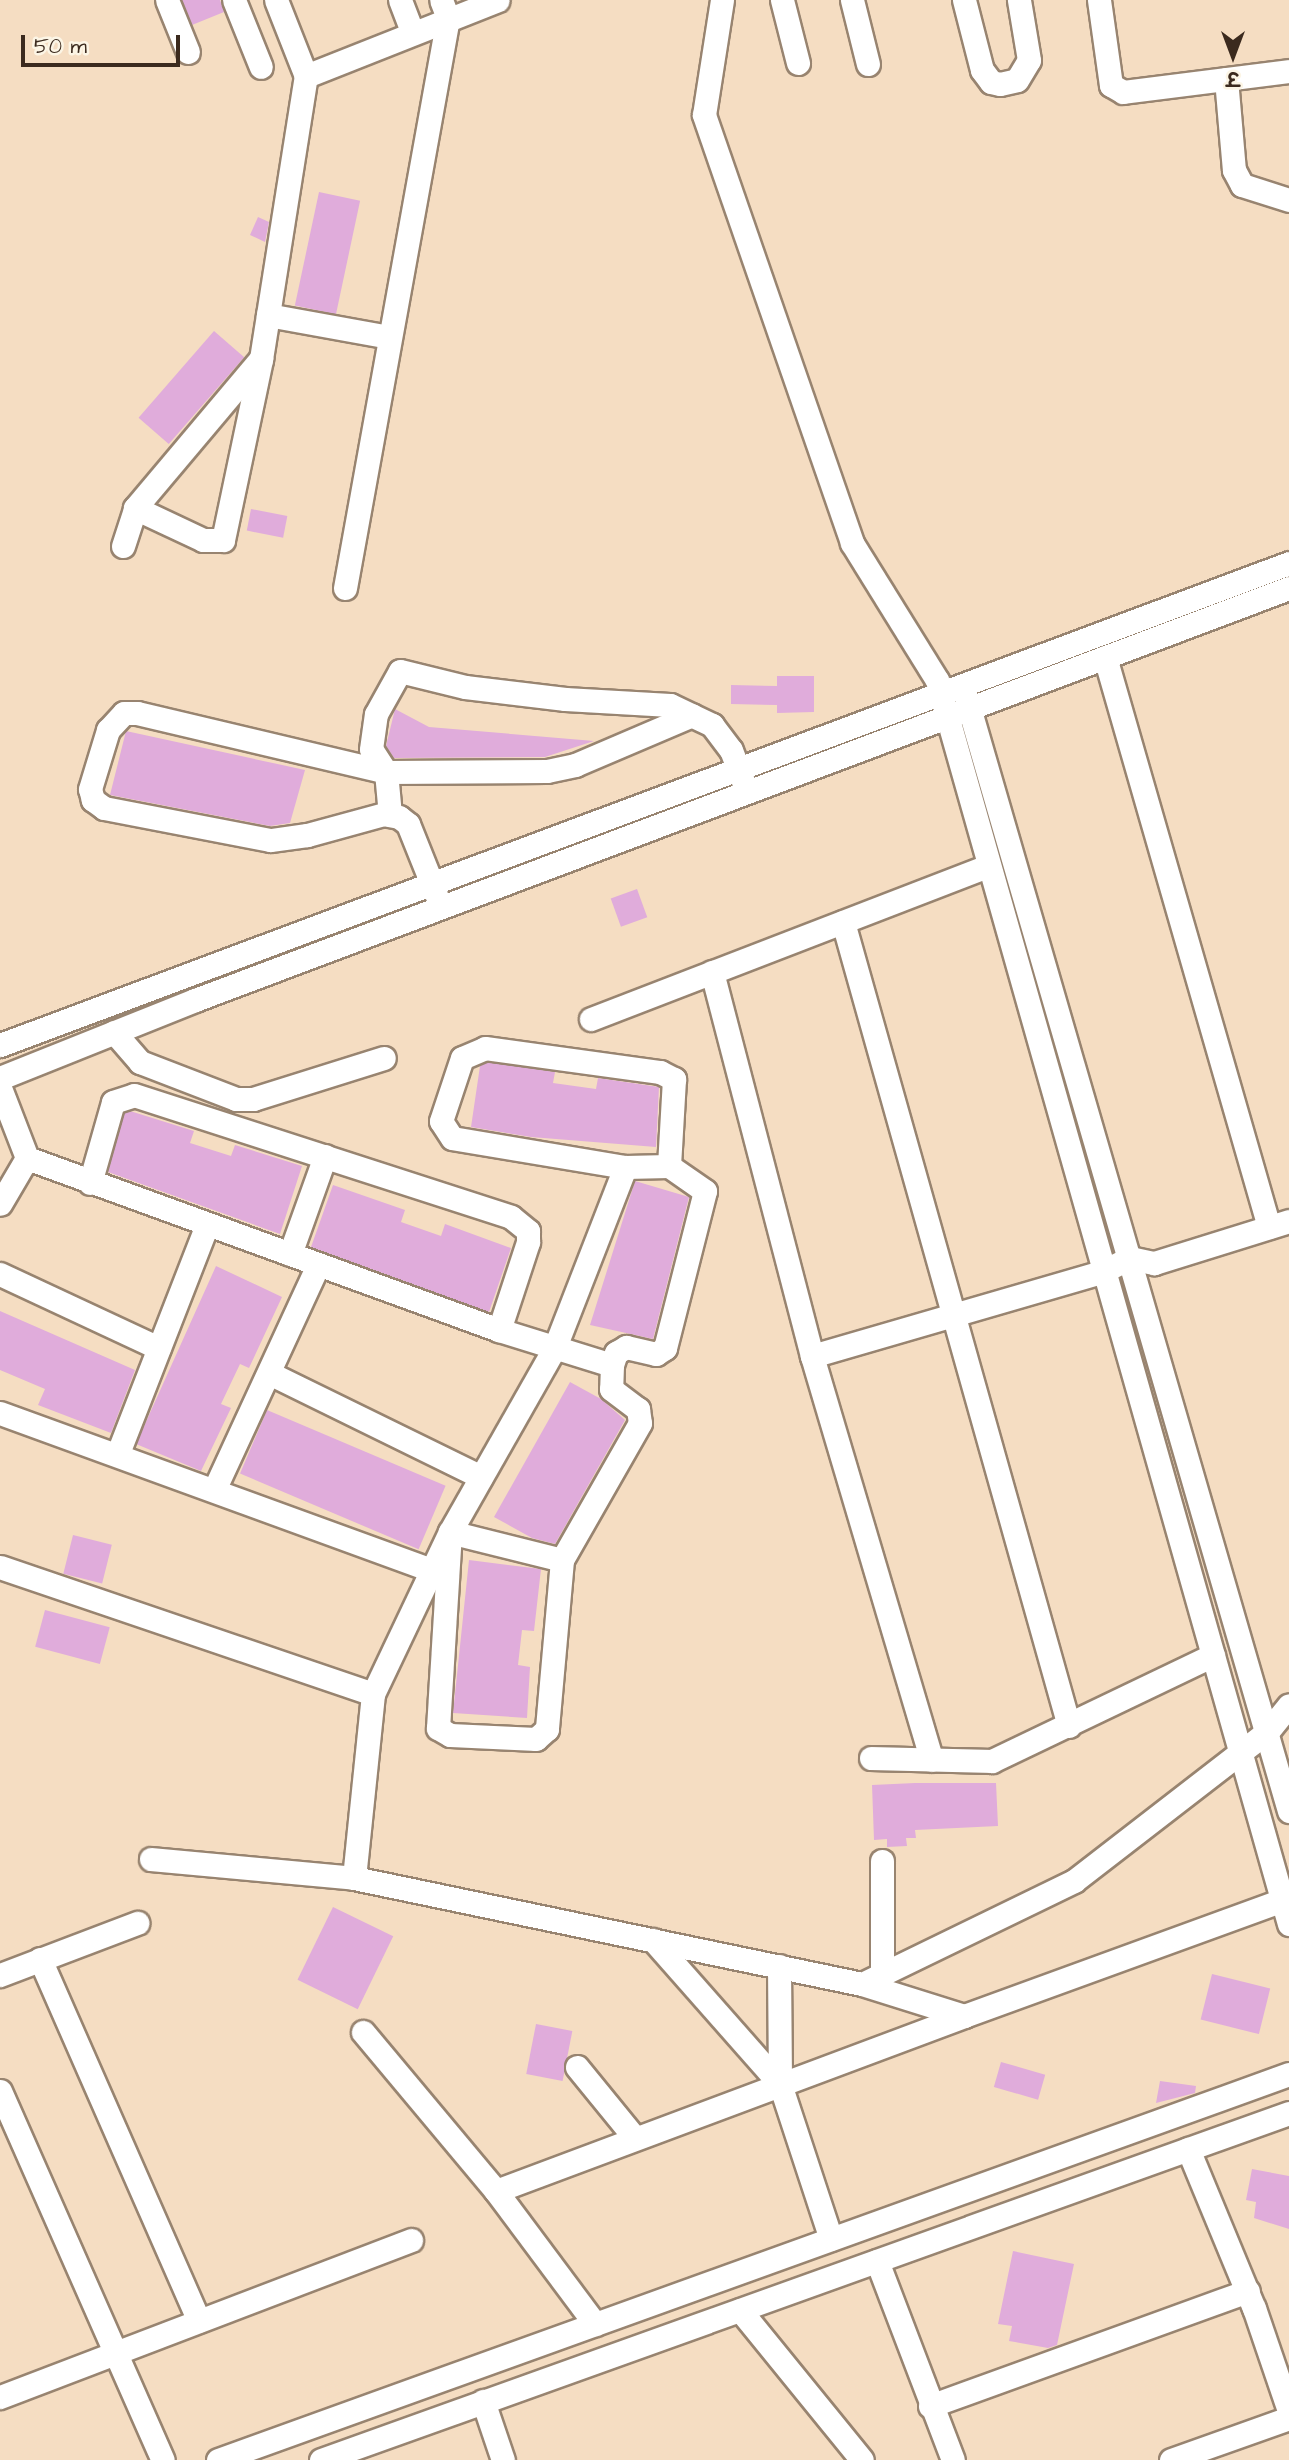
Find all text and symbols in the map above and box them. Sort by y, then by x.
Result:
scale bar [24,21,184,65]
north arrow [1198,21,1268,91]
text: 50 m [34,32,87,61]
text: उ [1227,64,1239,91]

